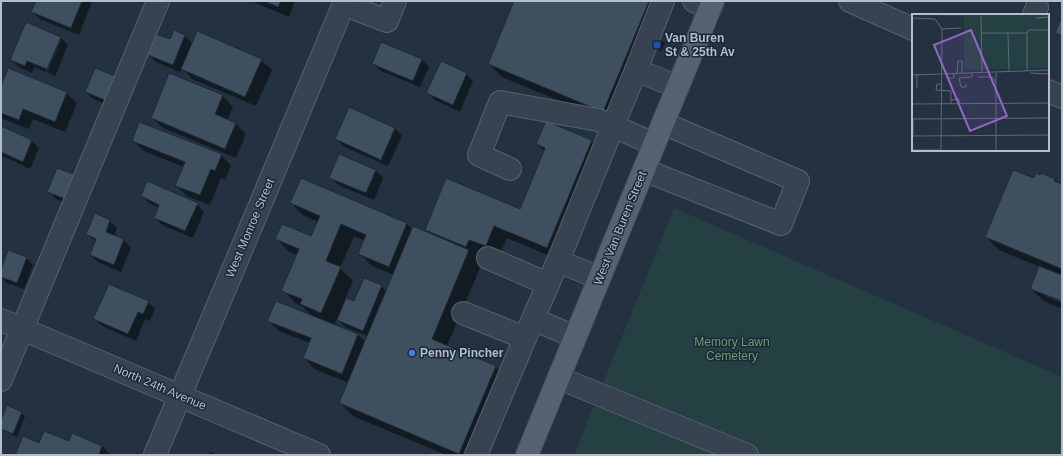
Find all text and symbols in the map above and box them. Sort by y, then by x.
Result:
inset map [912,14,1049,151]
place label: Van Buren St & 25th Av [665,31,735,59]
marker: Van Buren St & 25th Av [652,40,662,50]
street label: West Van Buren Street [591,168,650,287]
street label: West Monroe Street [223,176,278,280]
park label: Memory Lawn Cemetery [694,335,770,363]
place label: Penny Pincher [420,346,504,360]
marker: Penny Pincher [407,348,417,358]
street label: North 24th Avenue [112,361,209,413]

